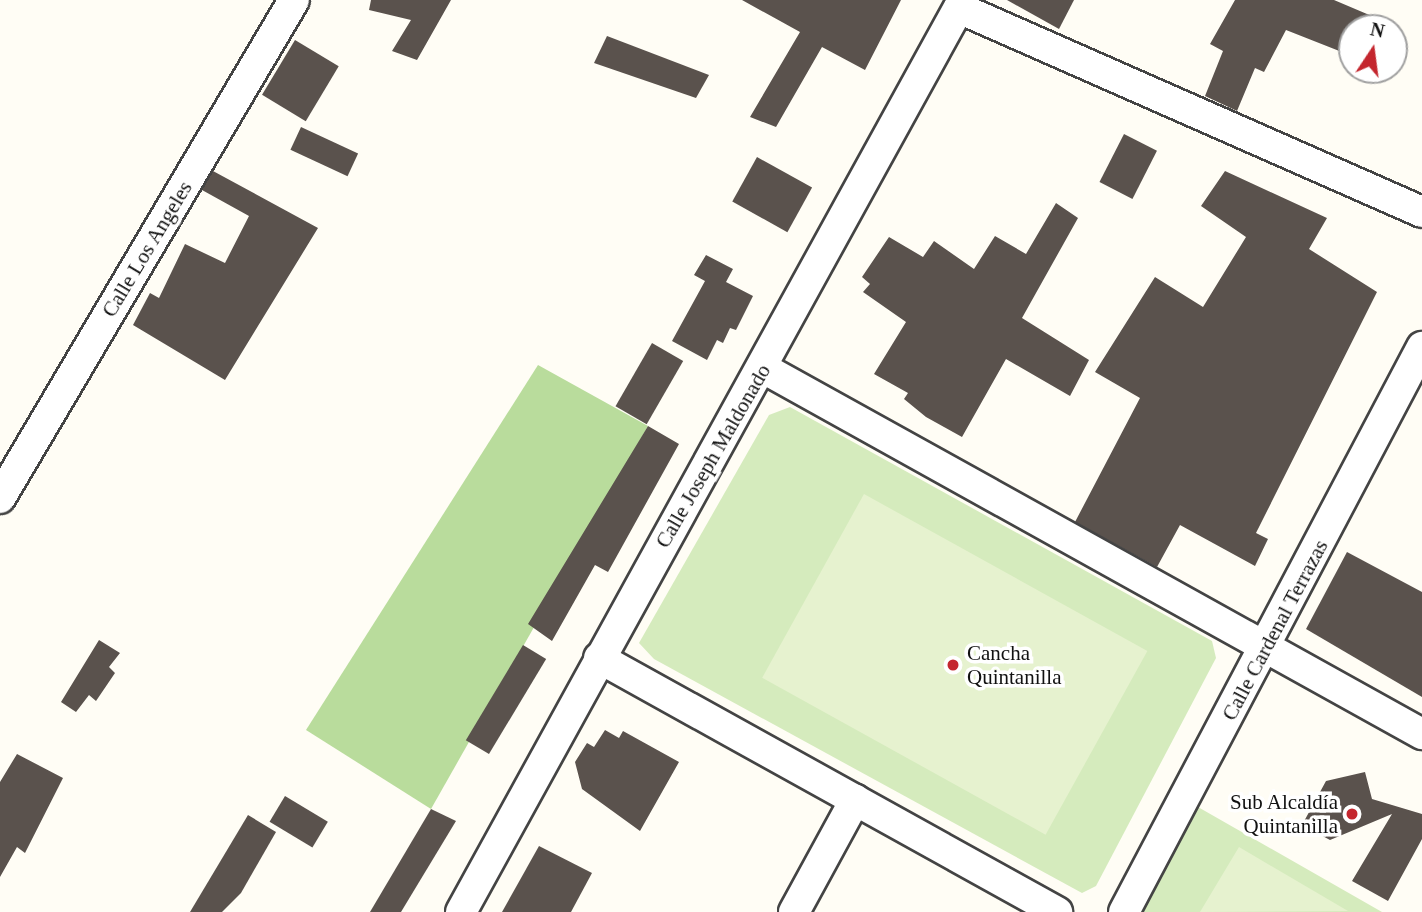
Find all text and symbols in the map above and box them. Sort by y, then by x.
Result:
north arrow [1338,14,1408,84]
text: N [1368,18,1386,42]
street label: Calle Los Angeles [96,176,198,322]
street label: Calle Joseph Maldonado [650,360,776,552]
street label: Calle Cardenal Terrazas [1217,535,1333,725]
place label: Cancha Quintanilla [967,640,1061,690]
marker: Cancha Quintanilla [945,657,961,673]
place label: Sub Alcaldía Quintanilla [1229,789,1338,839]
marker: Sub Alcaldía Quintanilla [1344,806,1360,822]

